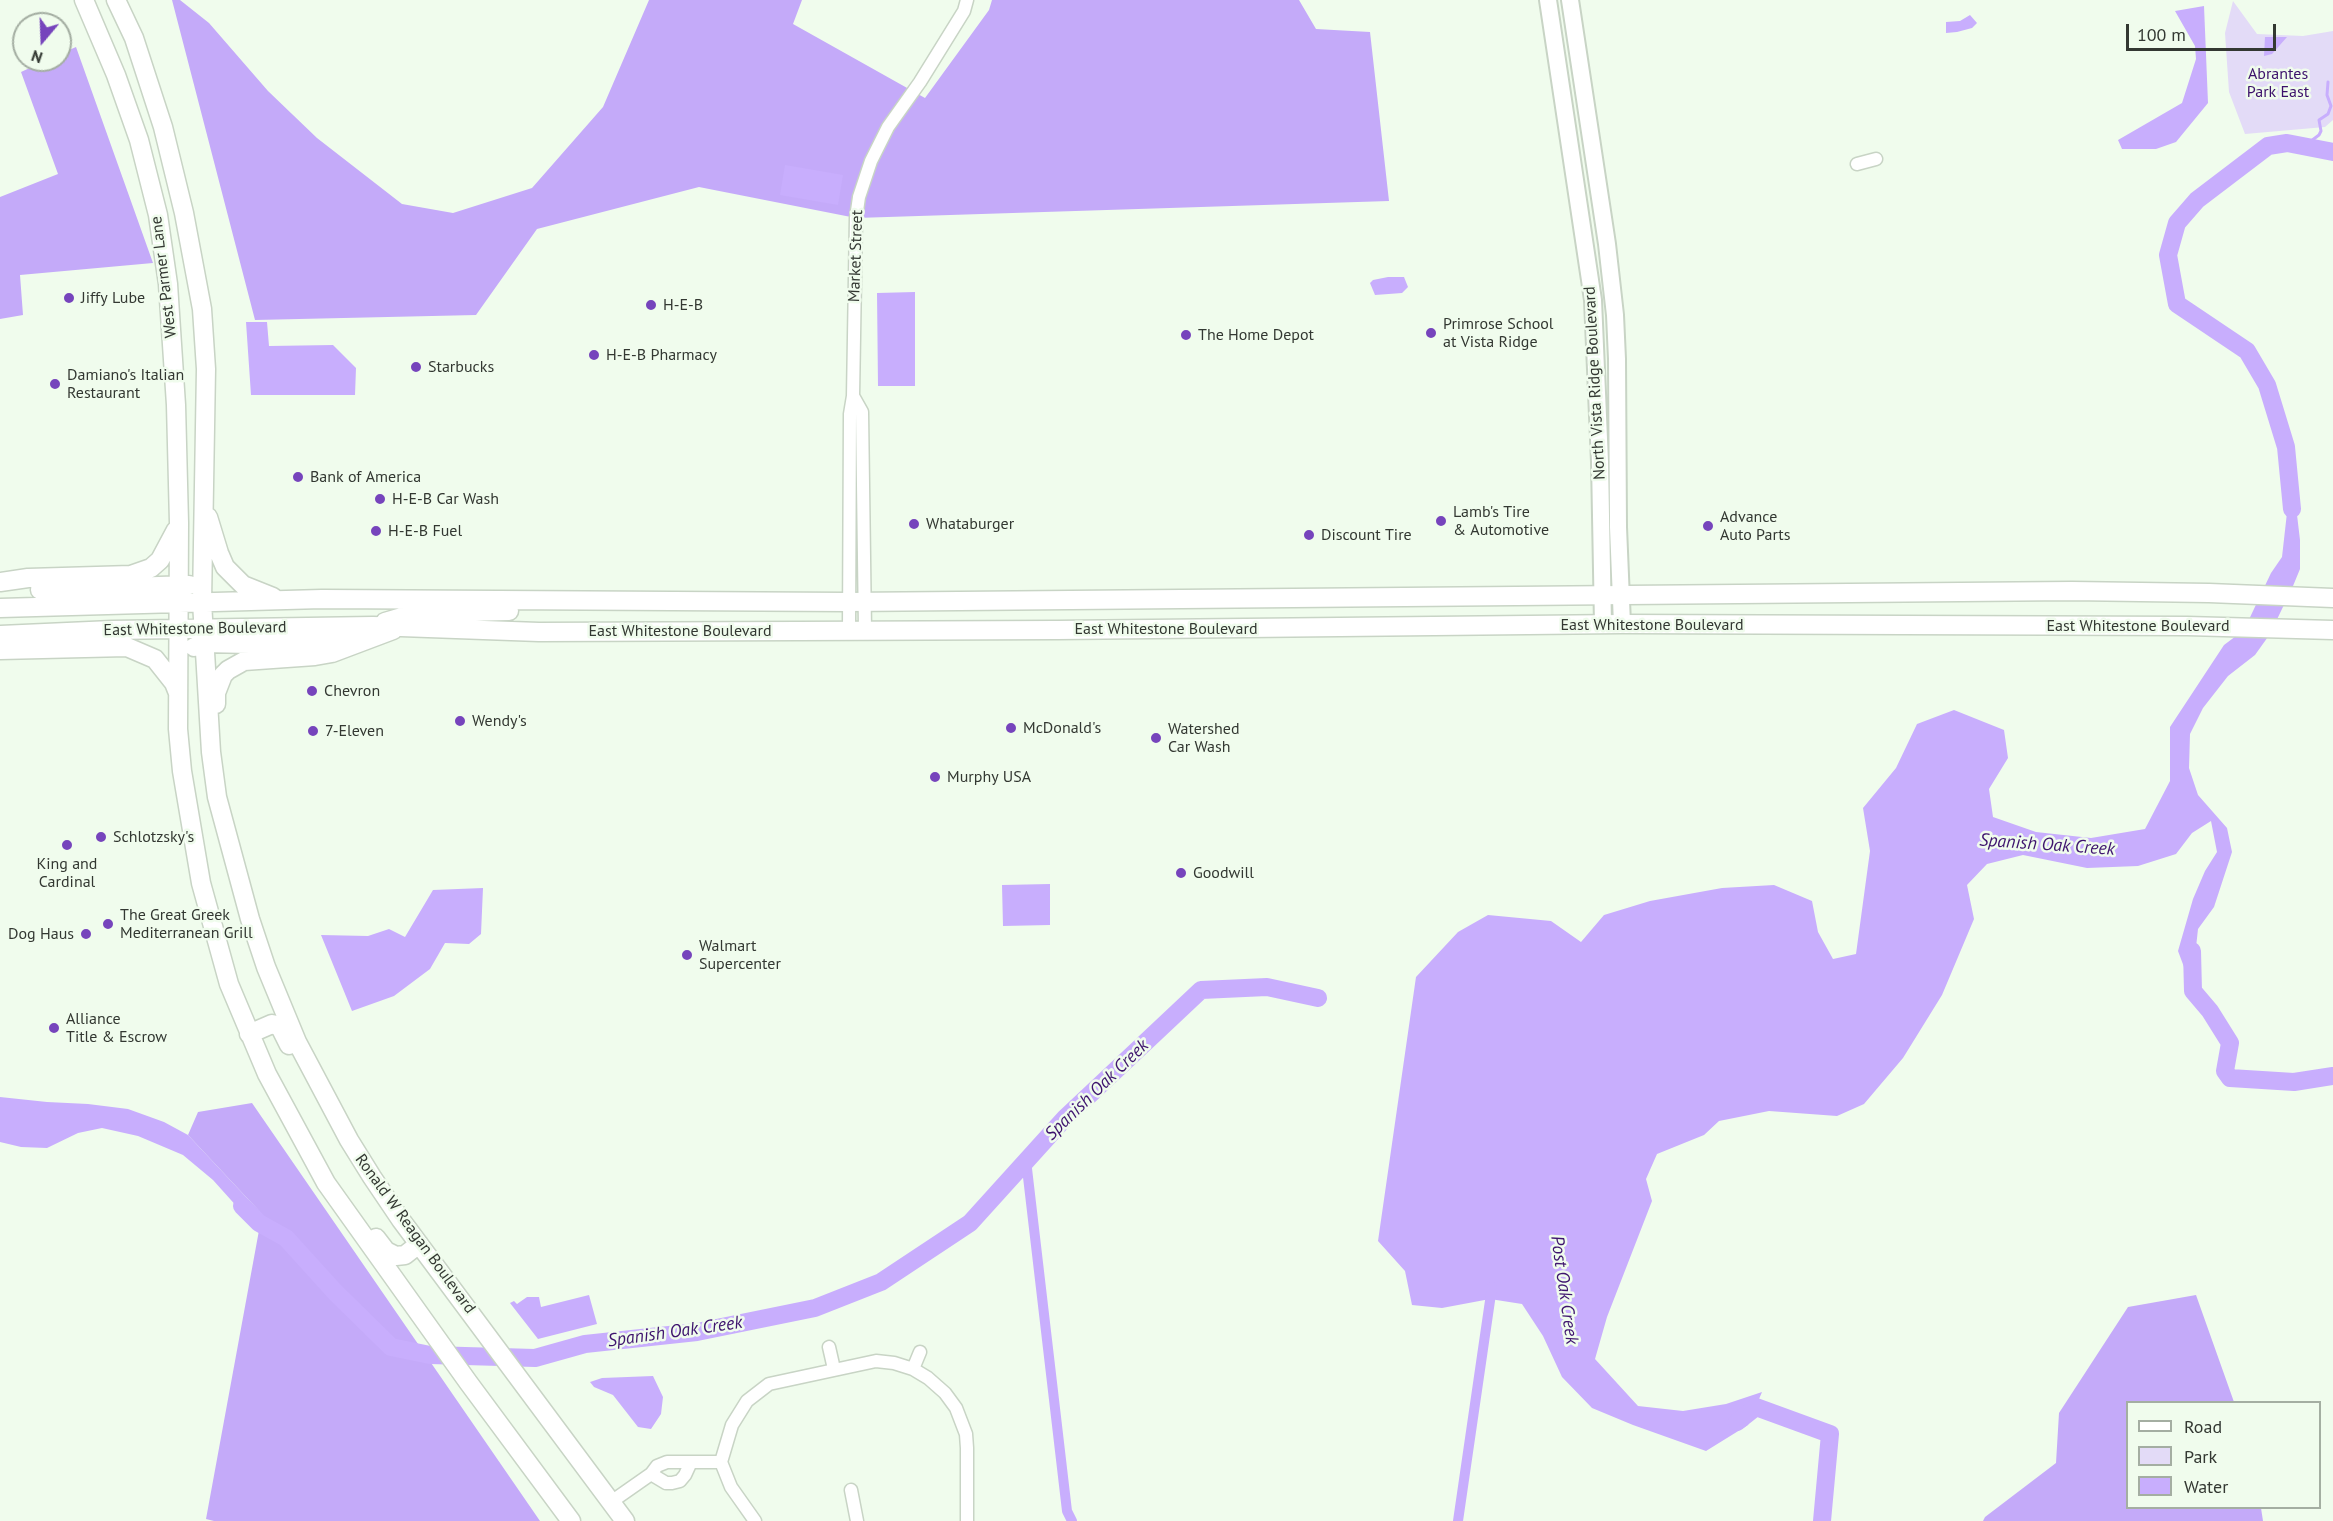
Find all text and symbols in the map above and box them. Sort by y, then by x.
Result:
north arrow [12,12,72,72]
scale bar [2129,12,2279,50]
text: 100 m [2137,23,2186,46]
text: N [29,46,45,68]
park label: Abrantes Park East [2247,64,2309,102]
street label: Market Street [845,210,867,302]
street label: West Parmer Lane [147,215,181,339]
street label: North Vista Ridge Boulevard [1580,286,1610,480]
place label: Jiffy Lube [81,288,145,308]
marker: Jiffy Lube [62,291,76,305]
place label: H-E-B [663,295,703,315]
marker: H-E-B [644,298,658,312]
place label: Primrose School at Vista Ridge [1443,314,1554,352]
place label: The Home Depot [1198,325,1314,345]
marker: Primrose School at Vista Ridge [1424,326,1438,340]
marker: The Home Depot [1179,328,1193,342]
place label: H-E-B Pharmacy [606,345,717,365]
marker: H-E-B Pharmacy [587,348,601,362]
place label: Starbucks [428,357,494,377]
marker: Starbucks [409,360,423,374]
place label: Damiano's Italian Restaurant [67,365,184,403]
marker: Damiano's Italian Restaurant [48,377,62,391]
place label: Bank of America [310,467,421,487]
marker: Bank of America [291,470,305,484]
place label: H-E-B Car Wash [392,489,499,509]
marker: H-E-B Car Wash [373,492,387,506]
place label: Lamb's Tire & Automotive [1453,502,1549,540]
place label: Advance Auto Parts [1720,507,1790,545]
place label: Whataburger [926,514,1014,534]
marker: Lamb's Tire & Automotive [1434,514,1448,528]
marker: Whataburger [907,517,921,531]
marker: Advance Auto Parts [1701,519,1715,533]
place label: H-E-B Fuel [388,521,462,541]
marker: H-E-B Fuel [369,524,383,538]
place label: Discount Tire [1321,525,1412,545]
marker: Discount Tire [1302,528,1316,542]
street label: East Whitestone Boulevard [1560,615,1744,635]
street label: East Whitestone Boulevard [2046,616,2230,636]
street label: East Whitestone Boulevard [103,618,287,640]
street label: East Whitestone Boulevard [1074,619,1258,639]
street label: East Whitestone Boulevard [588,621,772,641]
place label: Chevron [324,681,380,701]
marker: Chevron [305,684,319,698]
place label: Wendy's [472,711,527,731]
marker: Wendy's [453,714,467,728]
place label: McDonald's [1023,718,1101,738]
place label: Watershed Car Wash [1168,719,1240,757]
place label: 7-Eleven [325,721,384,741]
marker: McDonald's [1004,721,1018,735]
marker: 7-Eleven [306,724,320,738]
marker: Watershed Car Wash [1149,731,1163,745]
place label: Murphy USA [947,767,1031,787]
marker: Murphy USA [928,770,942,784]
place label: Schlotzsky's [113,827,194,847]
water label: Spanish Oak Creek [1978,829,2116,861]
marker: Schlotzsky's [94,830,108,844]
marker: King and Cardinal [60,838,74,852]
place label: King and Cardinal [37,854,97,892]
place label: Goodwill [1193,863,1254,883]
marker: Goodwill [1174,866,1188,880]
place label: The Great Greek Mediterranean Grill [120,905,253,943]
marker: The Great Greek Mediterranean Grill [101,917,115,931]
place label: Dog Haus [8,924,74,944]
marker: Dog Haus [79,927,93,941]
place label: Walmart Supercenter [699,936,781,974]
marker: Walmart Supercenter [680,948,694,962]
place label: Alliance Title & Escrow [66,1009,167,1047]
marker: Alliance Title & Escrow [47,1021,61,1035]
water label: Spanish Oak Creek [1041,1035,1153,1145]
street label: Ronald W Reagan Boulevard [351,1151,479,1317]
water label: Post Oak Creek [1546,1234,1582,1346]
water label: Spanish Oak Creek [606,1312,744,1352]
legend [2126,1401,2321,1509]
text: Road [2184,1415,2222,1438]
text: Park [2184,1445,2217,1468]
text: Water [2184,1475,2228,1498]

